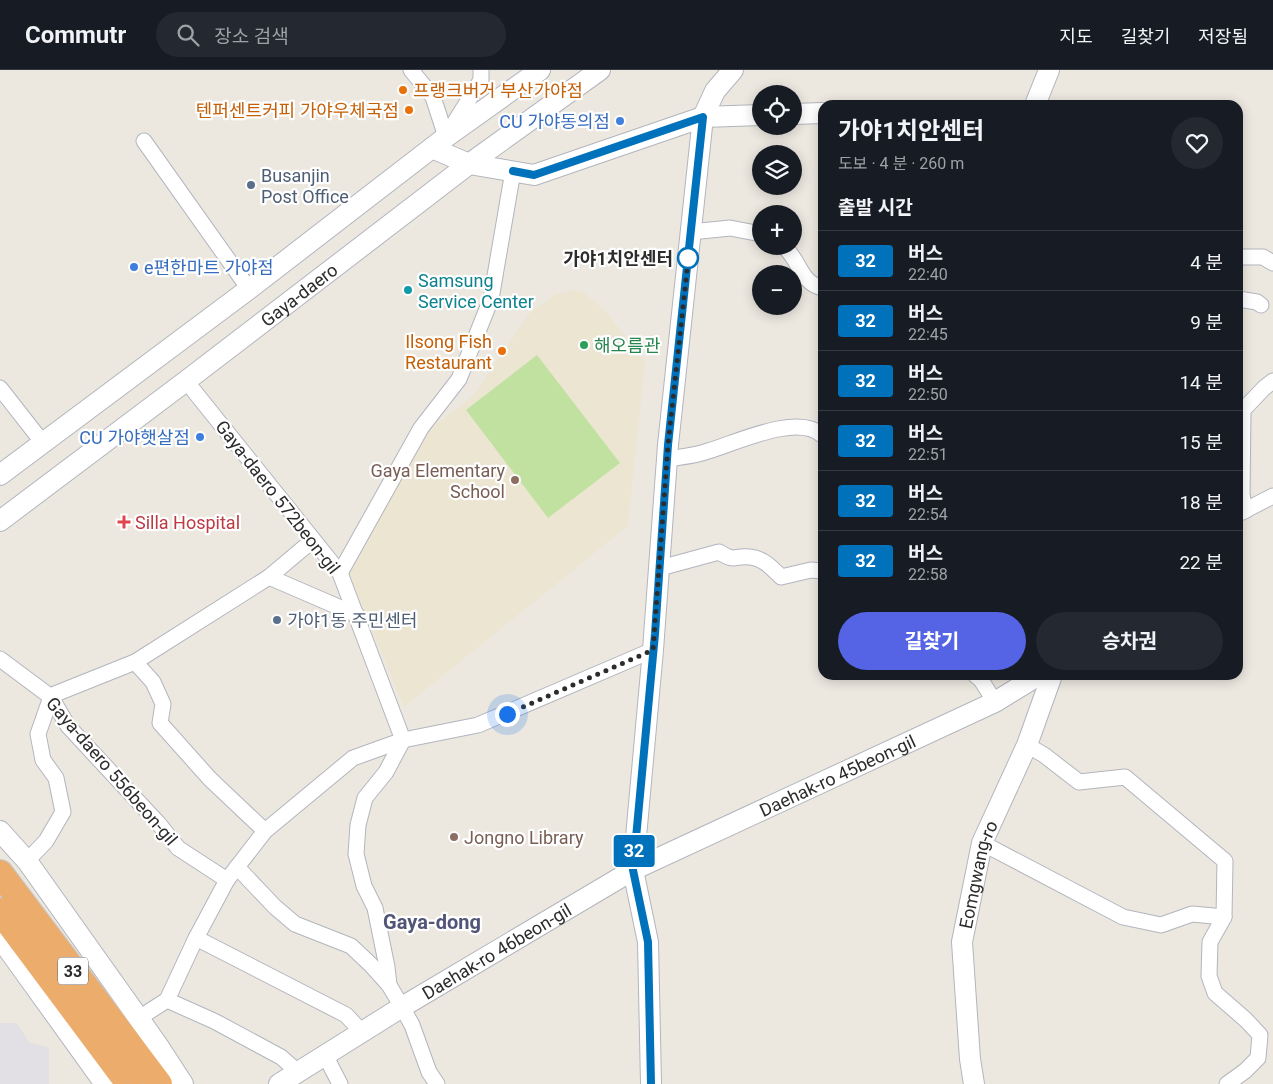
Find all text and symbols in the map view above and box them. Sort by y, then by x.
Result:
search box [156,12,506,57]
text: Commutr [25,21,126,49]
icon: search [174,21,202,49]
text: 장소 검색 [214,25,289,48]
text: 지도 [1060,26,1093,47]
text: 길찾기 [1121,26,1170,47]
text: 저장됨 [1198,26,1248,47]
place label: 프랭크버거 부산가야점 [413,80,583,101]
marker: 프랭크버거 부산가야점 [397,84,409,96]
map controls [752,85,802,315]
button: locate [752,85,802,135]
place label: 텐퍼센트커피 가야우체국점 [196,100,399,121]
marker: 텐퍼센트커피 가야우체국점 [403,104,415,116]
place label: CU 가야동의점 [499,111,610,132]
marker: CU 가야동의점 [614,115,626,127]
text: 가야1치안센터 [838,117,984,145]
button: heart [1171,117,1223,169]
button: layers [752,145,802,195]
text: 도보 · 4 분 · 260 m [838,154,964,173]
place label: Busanjin Post Office [261,165,349,207]
marker: Busanjin Post Office [245,179,257,191]
text: 출발 시간 [838,196,913,219]
button: + [752,205,802,255]
text: 버스 [908,242,943,265]
marker: 가야1치안센터 [677,247,699,269]
place label: 가야1치안센터 [563,248,673,269]
text: 32 [855,250,876,271]
text: 4 분 [1190,251,1223,274]
place label: e편한마트 가야점 [144,257,274,278]
street label: Gaya-daero [256,259,341,330]
marker: e편한마트 가야점 [128,261,140,273]
button: − [752,265,802,315]
text: 22:40 [908,265,948,284]
place label: Samsung Service Center [418,270,534,312]
marker: Samsung Service Center [402,284,414,296]
text: 버스 [908,302,943,325]
text: 32 [855,310,876,331]
text: 9 분 [1190,311,1223,334]
text: 22:45 [908,325,948,344]
place label: Ilsong Fish Restaurant [405,331,492,373]
place label: 해오름관 [594,335,661,356]
marker: 해오름관 [578,339,590,351]
marker: Ilsong Fish Restaurant [496,345,508,357]
text: 버스 [908,362,943,385]
text: 32 [855,370,876,391]
text: 14 분 [1179,371,1223,394]
text: 22:50 [908,385,948,404]
street label: Gaya-daero 572beon-gil [211,416,345,578]
text: 버스 [908,422,943,445]
place label: CU 가야햇살점 [79,427,190,448]
text: 32 [855,430,876,451]
marker: CU 가야햇살점 [194,431,206,443]
text: 15 분 [1179,431,1223,454]
text: 22:51 [908,445,948,464]
place label: Gaya Elementary School [371,460,505,502]
marker: Gaya Elementary School [509,474,521,486]
text: 버스 [908,482,943,505]
text: 32 [855,490,876,511]
text: 18 분 [1179,491,1223,514]
text: 22:54 [908,505,948,524]
place label: Silla Hospital [135,512,240,533]
marker: Silla Hospital [117,515,131,529]
text: 버스 [908,542,943,565]
text: 32 [855,550,876,571]
text: 22 분 [1179,551,1223,574]
text: 22:58 [908,565,948,584]
place label: 가야1동 주민센터 [287,610,418,631]
button: 길찾기 [838,612,1026,670]
button: 승차권 [1036,612,1223,670]
marker: 가야1동 주민센터 [271,614,283,626]
street label: Gaya-daero 556beon-gil [42,693,182,849]
your location [495,702,520,727]
street label: Daehak-ro 45beon-gil [756,730,919,820]
street label: Eomgwang-ro [954,817,1001,930]
place label: Jongno Library [464,827,584,848]
marker: Jongno Library [448,831,460,843]
line badge: 32 [612,835,656,867]
text: 32 [624,840,644,861]
street label: Daehak-ro 46beon-gil [418,899,575,1003]
district label: Gaya-dong [383,910,481,934]
road number: 33 [58,958,88,984]

